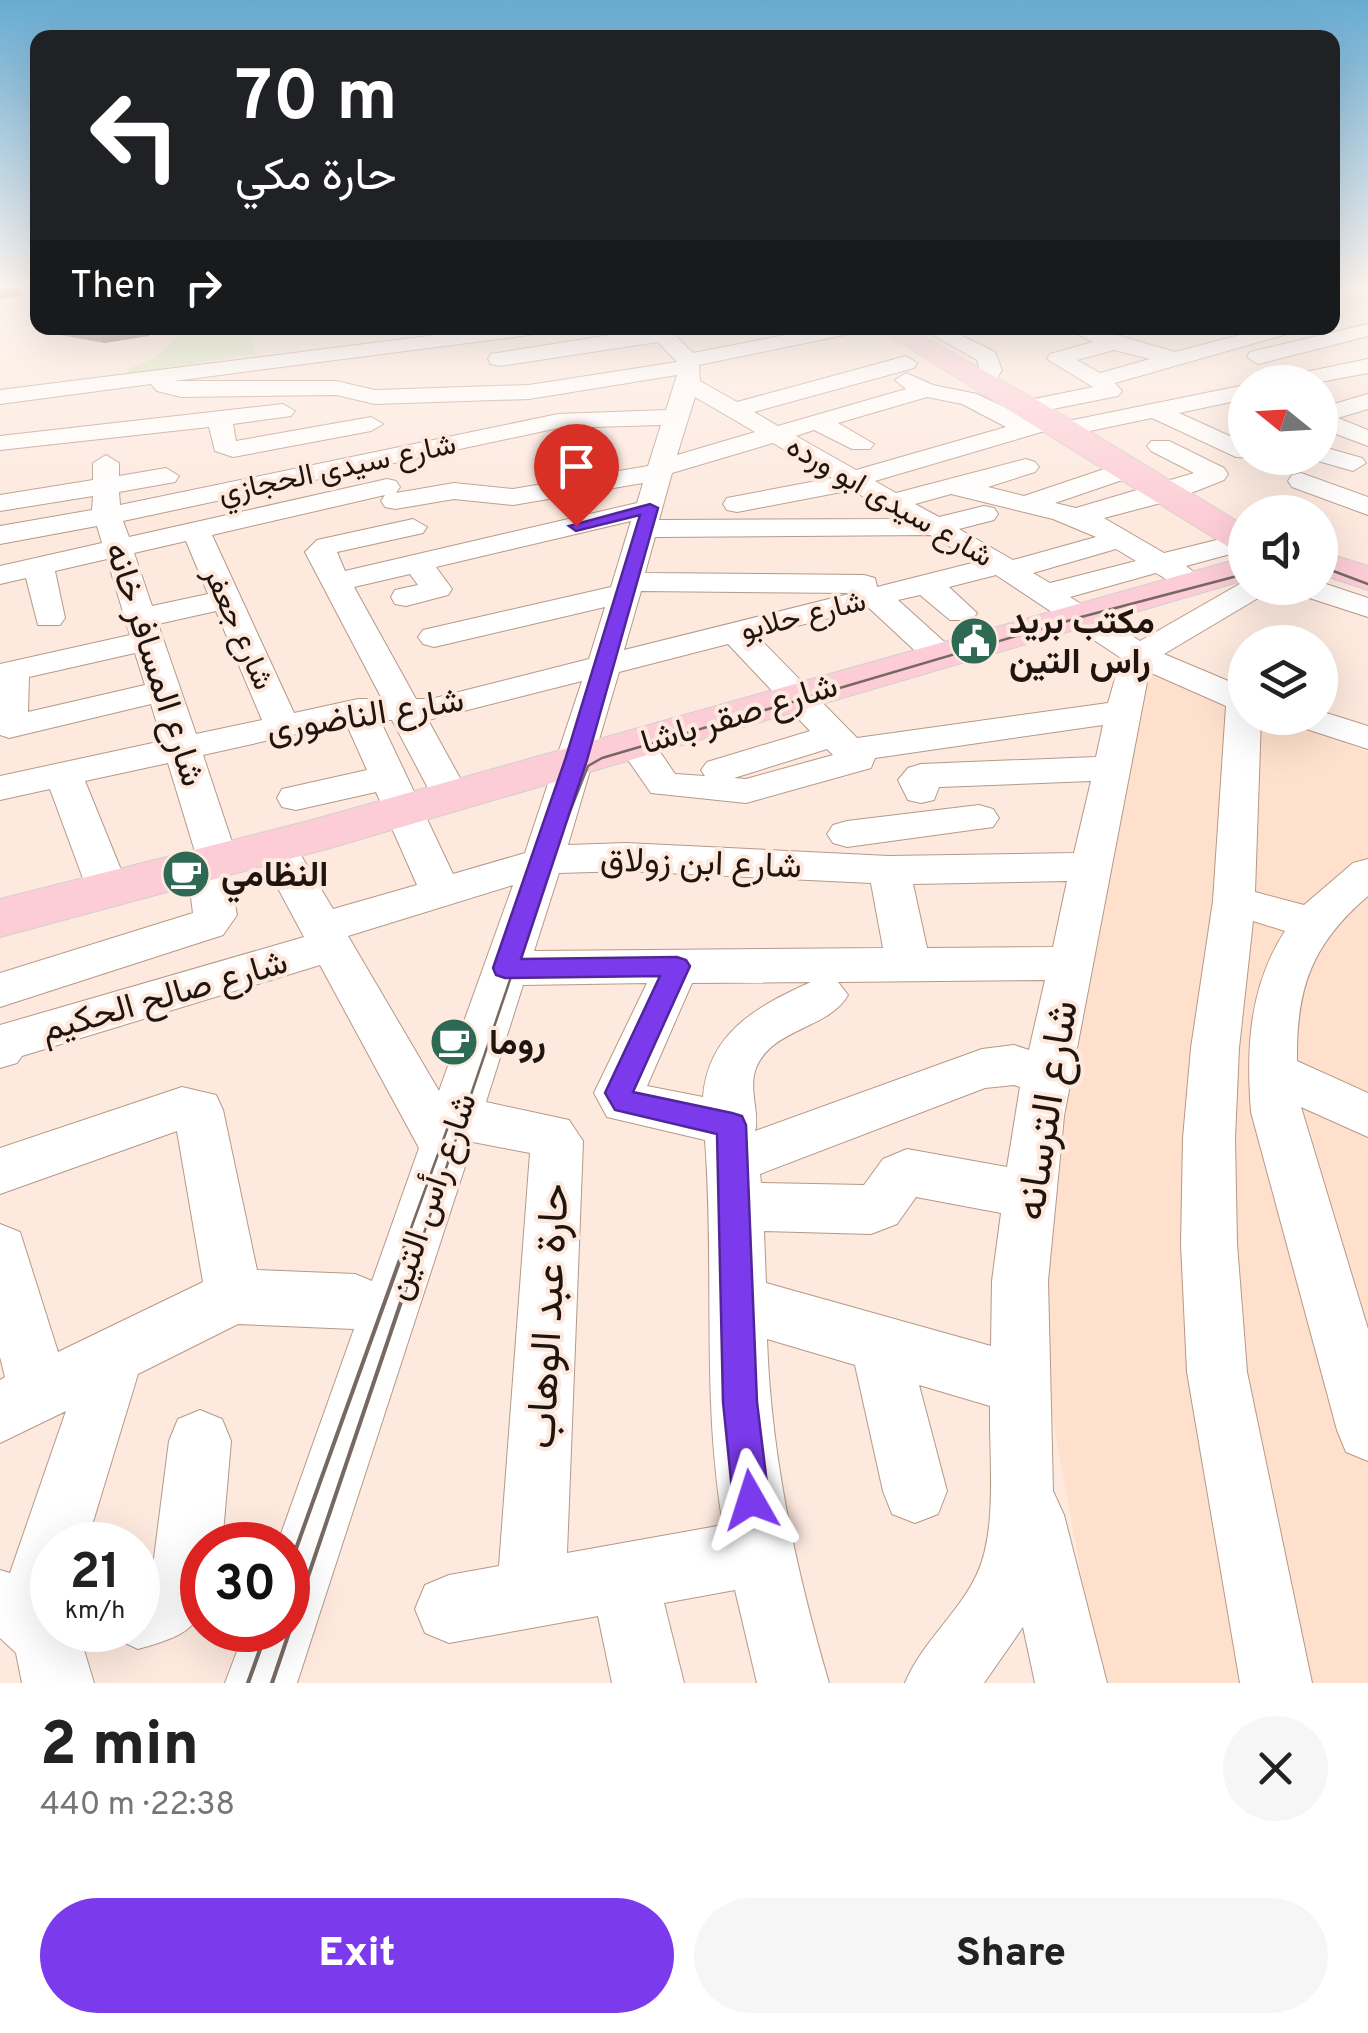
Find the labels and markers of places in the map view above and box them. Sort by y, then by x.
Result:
pin [534,424,619,527]
place label: مكتب بريد راس التين [1009,602,1155,686]
public building icon: مكتب بريد راس التين [948,615,1000,667]
cafe icon: النظامي [160,848,212,900]
place label: النظامي [221,855,328,903]
cafe icon: روما [428,1016,480,1068]
place label: روما [489,1023,546,1067]

